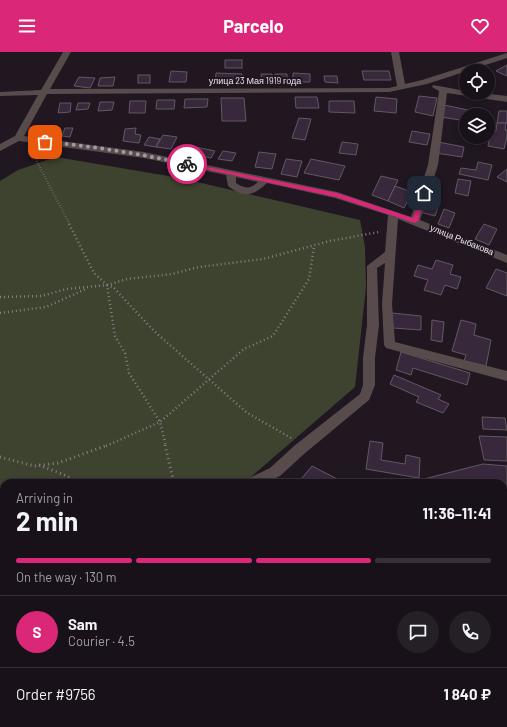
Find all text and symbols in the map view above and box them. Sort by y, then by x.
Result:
icon: menu [16,15,38,37]
text: Parcelo [223,15,284,37]
icon: heart [469,15,491,37]
map controls [459,64,495,144]
button: locate [459,64,495,100]
street label: улица 23 Мая 1919 года [209,75,301,86]
button: layers [459,108,495,144]
pin [28,125,62,159]
icon: bag [34,131,56,153]
courier [167,144,207,184]
icon: bike [176,153,198,175]
pin [407,176,441,210]
icon: home [413,182,435,204]
street label: улица Рыбакова [429,222,496,257]
text: Arriving in [16,490,73,506]
text: 11:36–11:41 [422,504,491,522]
text: 2 min [16,505,78,536]
text: On the way · 130 m [16,569,117,585]
button: chat [397,611,439,653]
button: phone [449,611,491,653]
text: Sam [68,615,97,633]
text: S [33,623,41,641]
text: Courier · 4.5 [68,633,135,649]
text: Order #9756 [16,685,96,703]
text: 1 840 ₽ [443,685,491,703]

